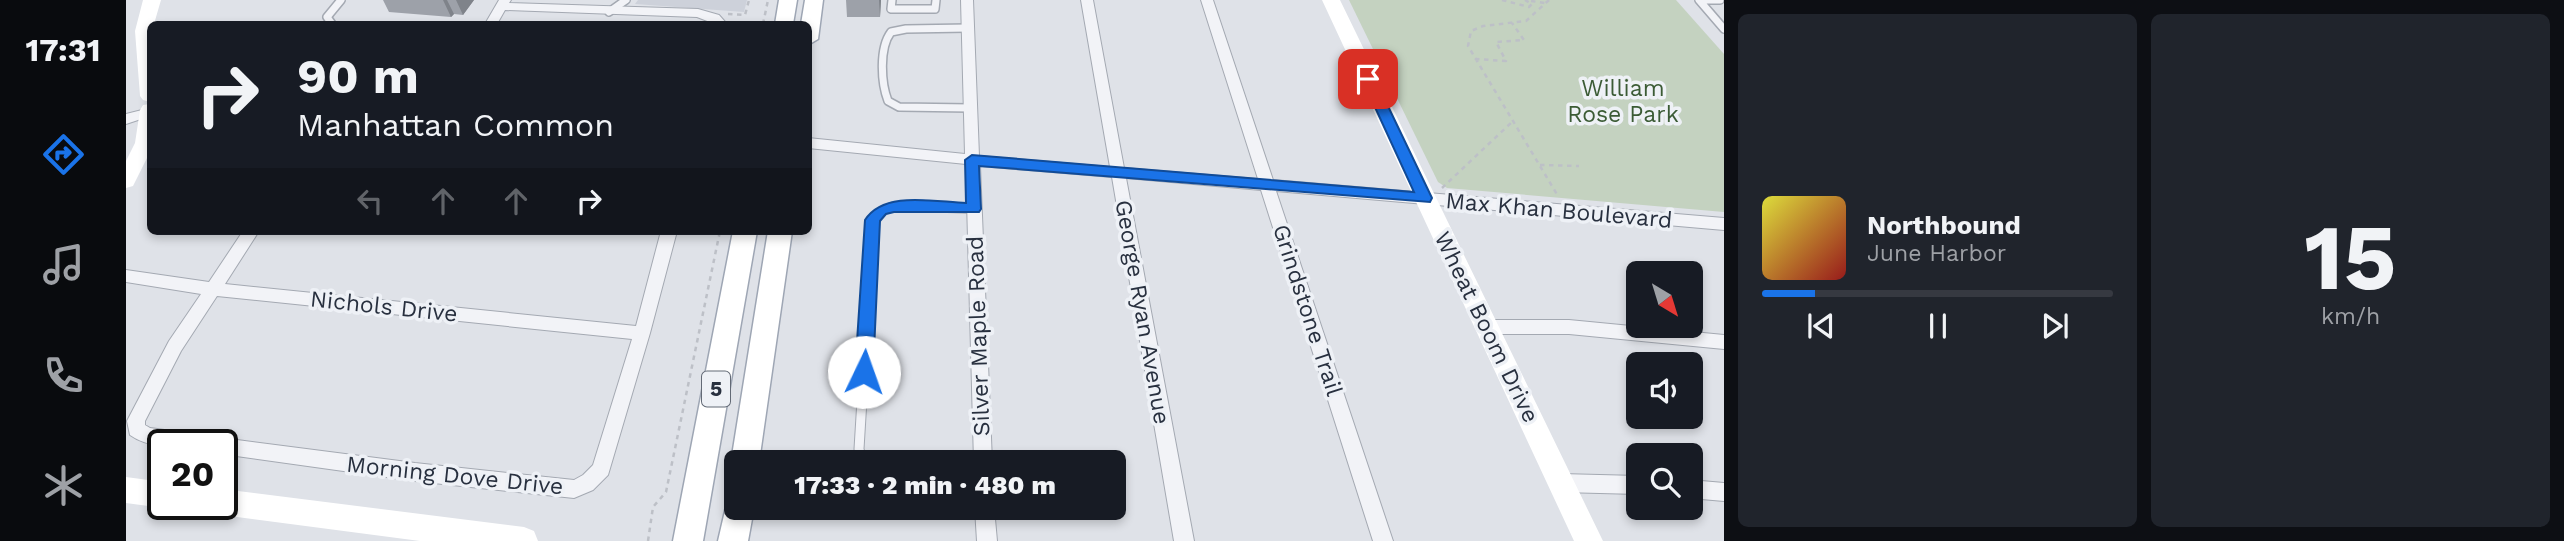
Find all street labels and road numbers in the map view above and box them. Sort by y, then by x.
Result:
street label: Max Khan Boulevard [1444,187,1674,234]
street label: George Ryan Avenue [1109,198,1176,426]
street label: Grindstone Trail [1267,221,1348,399]
street label: Wheat Boom Drive [1429,227,1545,427]
street label: Silver Maple Road [962,235,995,437]
street label: Nichols Drive [309,285,459,328]
road number: 5 [702,372,730,406]
street label: Morning Dove Drive [345,451,565,500]

